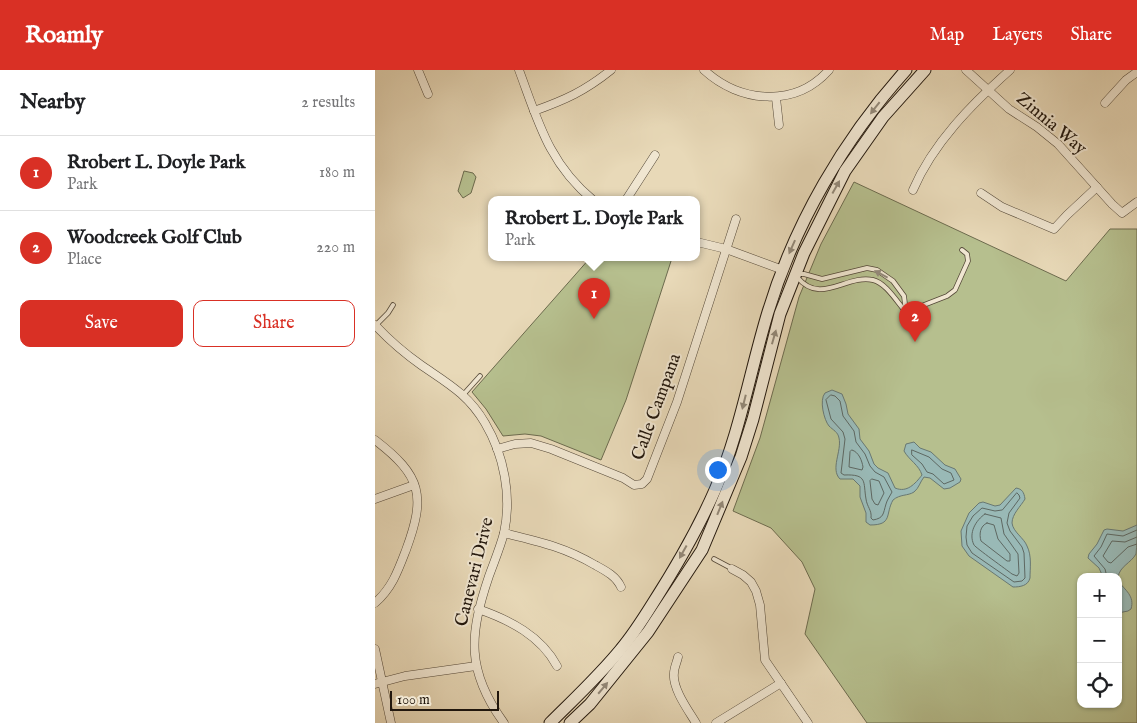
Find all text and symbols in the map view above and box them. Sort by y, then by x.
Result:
text: Roamly [25,20,103,51]
text: Map [930,24,964,47]
text: Layers [992,24,1043,47]
text: Share [1071,24,1112,47]
street label: Zinnia Way [1011,88,1091,160]
text: Nearby [20,89,85,116]
text: 2 results [301,93,355,113]
one-way arrow [869,101,880,114]
text: Rrobert L. Doyle Park [67,151,245,175]
text: 1 [33,163,39,183]
text: 180 m [319,163,355,183]
text: Park [67,175,97,195]
one-way arrow [832,181,841,194]
popup [488,196,700,261]
text: Rrobert L. Doyle Park [505,207,683,231]
text: Woodcreek Golf Club [67,226,242,250]
text: Park [505,231,535,251]
text: 2 [32,238,40,258]
text: 220 m [316,238,355,258]
one-way arrow [787,240,795,254]
text: Place [67,250,102,270]
one-way arrow [874,270,889,278]
pin: 1 [578,278,610,319]
button: Save [20,300,183,347]
button: Share [193,300,355,347]
pin: 2 [899,301,931,342]
one-way arrow [770,329,778,344]
street label: Calle Campana [627,350,687,464]
one-way arrow [740,395,748,410]
your location [705,457,731,483]
one-way arrow [716,500,724,515]
street label: Canevari Drive [450,515,500,629]
one-way arrow [679,545,688,559]
map controls [1077,573,1122,708]
button: + [1077,573,1122,618]
button: − [1077,618,1122,663]
button: locate [1077,663,1122,708]
one-way arrow [598,681,609,694]
scale bar [390,688,499,711]
text: 100 m [397,691,430,709]

